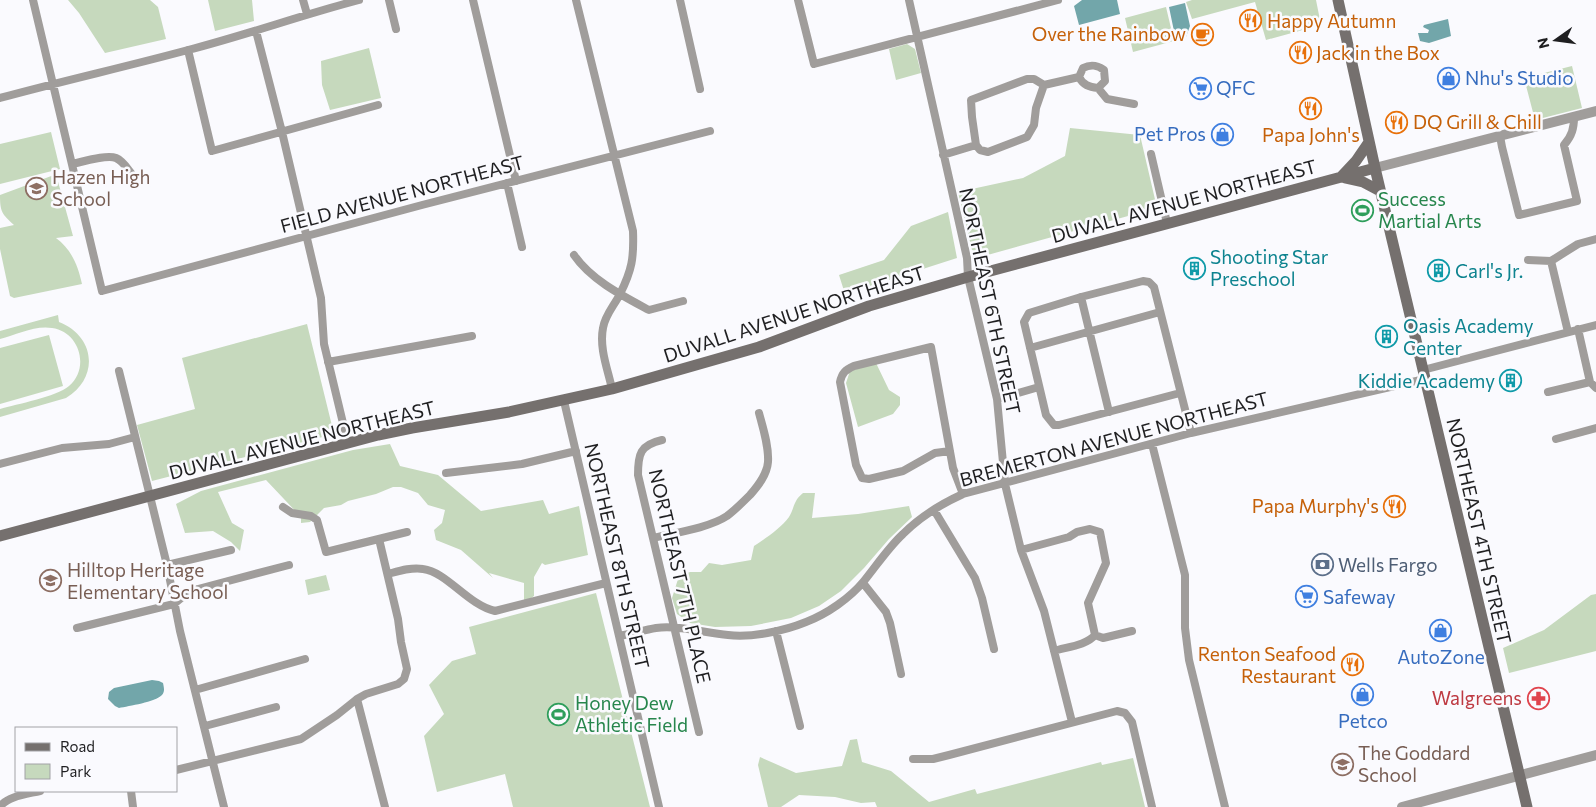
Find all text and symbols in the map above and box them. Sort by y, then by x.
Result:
restaurant icon: Happy Autumn [1239,9,1263,33]
place label: Happy Autumn [1267,9,1396,32]
north arrow [1531,15,1581,65]
place label: Over the Rainbow [1032,22,1186,45]
cafe icon: Over the Rainbow [1190,22,1214,46]
text: N [1533,36,1552,50]
restaurant icon: Jack in the Box [1288,41,1312,65]
place label: Jack in the Box [1316,41,1440,64]
shop icon: Nhu's Studio [1437,66,1461,90]
place label: Nhu's Studio [1465,66,1574,89]
supermarket icon: QFC [1188,76,1212,100]
place label: QFC [1216,76,1255,99]
restaurant icon: Papa John's [1299,97,1323,121]
restaurant icon: DQ Grill & Chill [1385,110,1409,134]
place label: DQ Grill & Chill [1413,110,1542,133]
place label: Pet Pros [1134,122,1206,145]
shop icon: Pet Pros [1210,122,1234,146]
place label: Papa John's [1262,123,1360,146]
street label: FIELD AVENUE NORTHEAST [278,150,526,237]
street label: DUVALL AVENUE NORTHEAST [1049,154,1319,247]
place label: Hazen High School [52,165,150,210]
school or university icon: Hazen High School [24,176,48,200]
street label: NORTHEAST 6TH STREET [955,185,1026,416]
place label: Success Martial Arts [1378,187,1482,232]
sports icon: Success Martial Arts [1350,198,1374,222]
place label: Shooting Star Preschool [1210,245,1329,290]
building icon: Shooting Star Preschool [1182,256,1206,280]
building icon: Carl's Jr. [1427,259,1451,283]
place label: Carl's Jr. [1455,259,1523,282]
street label: DUVALL AVENUE NORTHEAST [660,260,927,367]
place label: Oasis Academy Center [1403,314,1534,359]
building icon: Oasis Academy Center [1375,325,1399,349]
place label: Kiddie Academy [1358,369,1495,392]
building icon: Kiddie Academy [1499,369,1523,393]
street label: BREMERTON AVENUE NORTHEAST [957,386,1271,491]
street label: DUVALL AVENUE NORTHEAST [167,395,437,484]
street label: NORTHEAST 4TH STREET [1442,416,1517,646]
street label: NORTHEAST 8TH STREET [580,441,655,671]
street label: NORTHEAST 7TH PLACE [645,466,716,685]
place label: Papa Murphy's [1252,494,1379,517]
restaurant icon: Papa Murphy's [1383,494,1407,518]
bank icon: Wells Fargo [1310,553,1334,577]
place label: Wells Fargo [1338,553,1438,576]
place label: Hilltop Heritage Elementary School [67,558,228,603]
school or university icon: Hilltop Heritage Elementary School [39,569,63,593]
supermarket icon: Safeway [1295,585,1319,609]
place label: Safeway [1323,585,1396,608]
shop icon: AutoZone [1429,619,1453,643]
place label: Renton Seafood Restaurant [1198,642,1336,687]
place label: AutoZone [1397,645,1485,668]
restaurant icon: Renton Seafood Restaurant [1340,653,1364,677]
shop icon: Petco [1351,683,1375,707]
place label: Walgreens [1432,686,1522,709]
pharmacy icon: Walgreens [1526,686,1550,710]
place label: Honey Dew Athletic Field [575,691,688,736]
sports icon: Honey Dew Athletic Field [547,702,571,726]
place label: Petco [1338,709,1388,732]
legend [15,727,178,792]
text: Road [60,737,95,755]
place label: The Goddard School [1358,741,1470,786]
school or university icon: The Goddard School [1330,752,1354,776]
text: Park [60,762,91,780]

